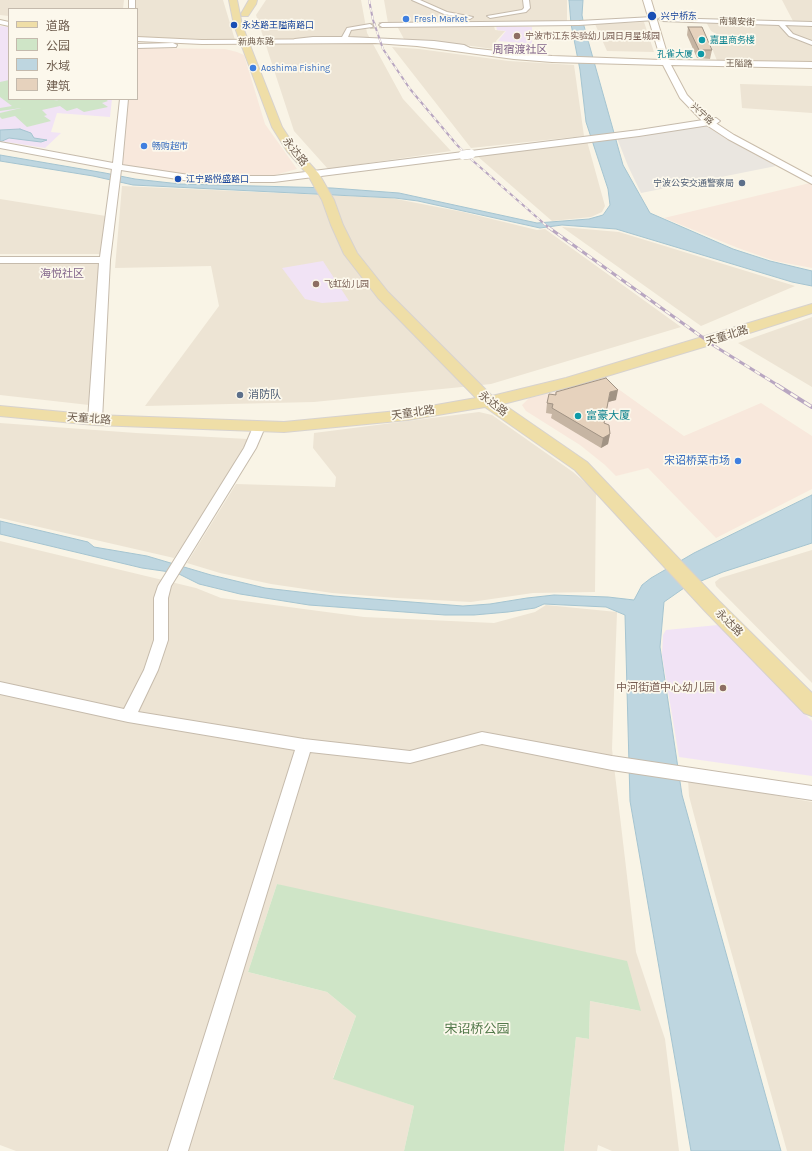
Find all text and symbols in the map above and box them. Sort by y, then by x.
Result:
legend [8,8,138,100]
marker: 兴宁桥东 [646,10,658,22]
place label: 兴宁桥东 [661,11,697,21]
marker: Fresh Market [401,14,411,24]
place label: Fresh Market [414,14,468,24]
street label: 南镇安街 [719,16,755,28]
text: 道路 [46,19,70,33]
marker: 永达路王隘南路口 [229,20,239,30]
place label: 永达路王隘南路口 [242,20,314,30]
marker: 宁波市江东实验幼儿园日月星城园 [512,31,522,41]
place label: 宁波市江东实验幼儿园日月星城园 [525,31,660,41]
marker: 嘉里商务楼 [697,35,707,45]
place label: 嘉里商务楼 [710,35,755,45]
street label: 新典东路 [238,36,274,48]
text: 公园 [46,39,70,53]
district label: 周宿渡社区 [493,43,547,57]
place label: 孔雀大厦 [657,49,693,59]
marker: 孔雀大厦 [696,49,706,59]
street label: 王隘路 [725,58,753,70]
text: 水域 [46,59,70,73]
marker: Aoshima Fishing [248,63,258,73]
place label: Aoshima Fishing [261,63,330,73]
text: 建筑 [46,79,70,93]
street label: 兴宁路 [688,101,716,127]
street label: 永达路 [280,135,310,169]
marker: 畅购超市 [139,141,149,151]
place label: 畅购超市 [152,141,188,151]
marker: 江宁路悦盛路口 [173,174,183,184]
place label: 江宁路悦盛路口 [186,174,249,184]
place label: 宁波公安交通警察局 [653,178,734,188]
marker: 宁波公安交通警察局 [737,178,747,188]
district label: 海悦社区 [40,267,84,281]
marker: 飞虹幼儿园 [311,279,321,289]
place label: 飞虹幼儿园 [324,279,369,289]
street label: 天童北路 [704,323,750,349]
place label: 消防队 [248,388,281,402]
street label: 永达路 [476,389,510,419]
marker: 消防队 [235,390,245,400]
street label: 天童北路 [390,403,436,423]
place label: 富豪大厦 [586,409,630,423]
street label: 天童北路 [67,411,111,427]
marker: 富豪大厦 [573,411,583,421]
place label: 宋诏桥菜市场 [664,454,730,468]
marker: 宋诏桥菜市场 [733,456,743,466]
street label: 永达路 [713,607,745,639]
place label: 中河街道中心幼儿园 [616,681,715,695]
marker: 中河街道中心幼儿园 [718,683,728,693]
park label: 宋诏桥公园 [445,1021,509,1037]

